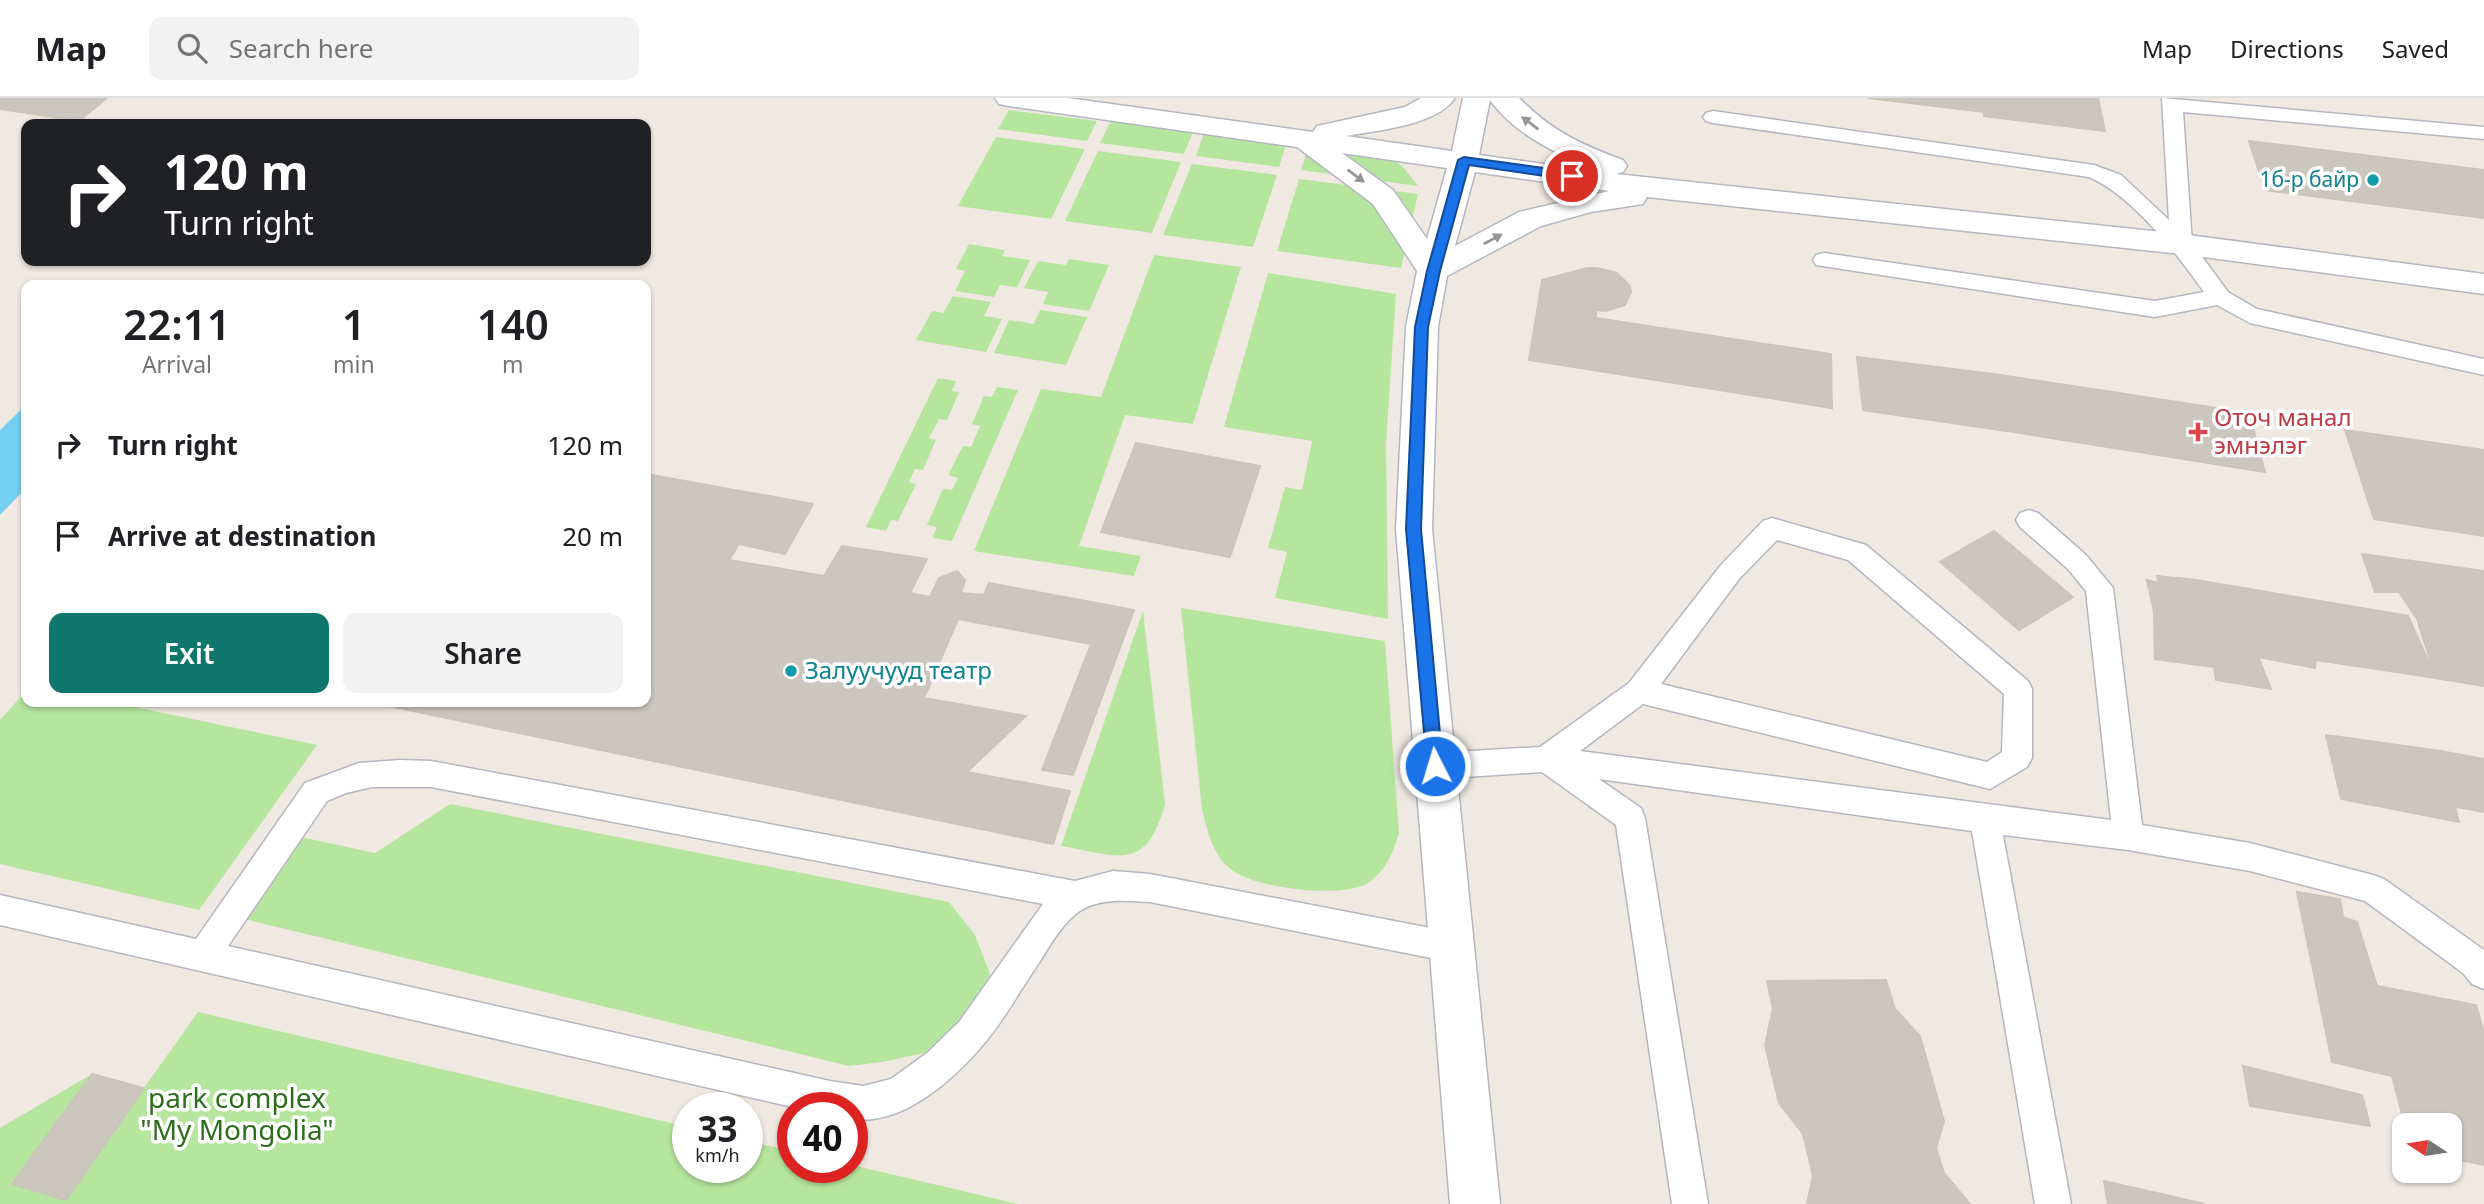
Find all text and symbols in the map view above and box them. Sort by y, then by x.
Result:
search box [149,17,639,80]
text: Map [35,26,107,71]
icon: search [173,29,211,67]
text: Search here [229,30,373,66]
text: Map [2142,32,2192,65]
text: Directions [2230,32,2344,65]
text: Saved [2382,32,2449,65]
one-way arrow [1522,115,1540,130]
text: 120 m [164,138,309,204]
pin [1542,146,1602,206]
icon: right [49,147,140,238]
icon: arrive [1553,157,1591,195]
place label: 1б-р байр [2259,165,2359,193]
one-way arrow [1347,169,1365,183]
marker: 1б-р байр [2365,172,2381,188]
text: Turn right [164,201,314,244]
one-way arrow [1484,233,1503,245]
text: 22:11 [123,295,231,352]
text: 1 [342,295,366,352]
text: 140 [477,295,549,352]
text: Arrival [142,348,212,380]
text: min [333,348,375,380]
text: m [502,348,524,380]
place label: Оточ манал эмнэлэг [2214,400,2352,461]
marker: Оточ манал эмнэлэг [2188,422,2208,442]
icon: right [49,426,87,464]
text: Turn right [108,427,238,463]
text: 120 m [547,427,623,463]
icon: arrive [49,517,87,555]
text: Arrive at destination [108,518,377,554]
text: 20 m [562,518,623,554]
button: Exit [49,613,329,693]
button: Share [343,613,623,693]
place label: Залуучууд театр [805,653,992,686]
marker: Залуучууд театр [783,663,799,679]
position arrow [1398,729,1472,803]
park label: park complex "My Mongolia" [140,1078,334,1148]
speed limit sign: 40 [777,1092,868,1183]
text: 33 [697,1105,738,1152]
north arrow [2392,1113,2462,1183]
map controls [2392,1113,2462,1183]
text: km/h [695,1143,740,1167]

